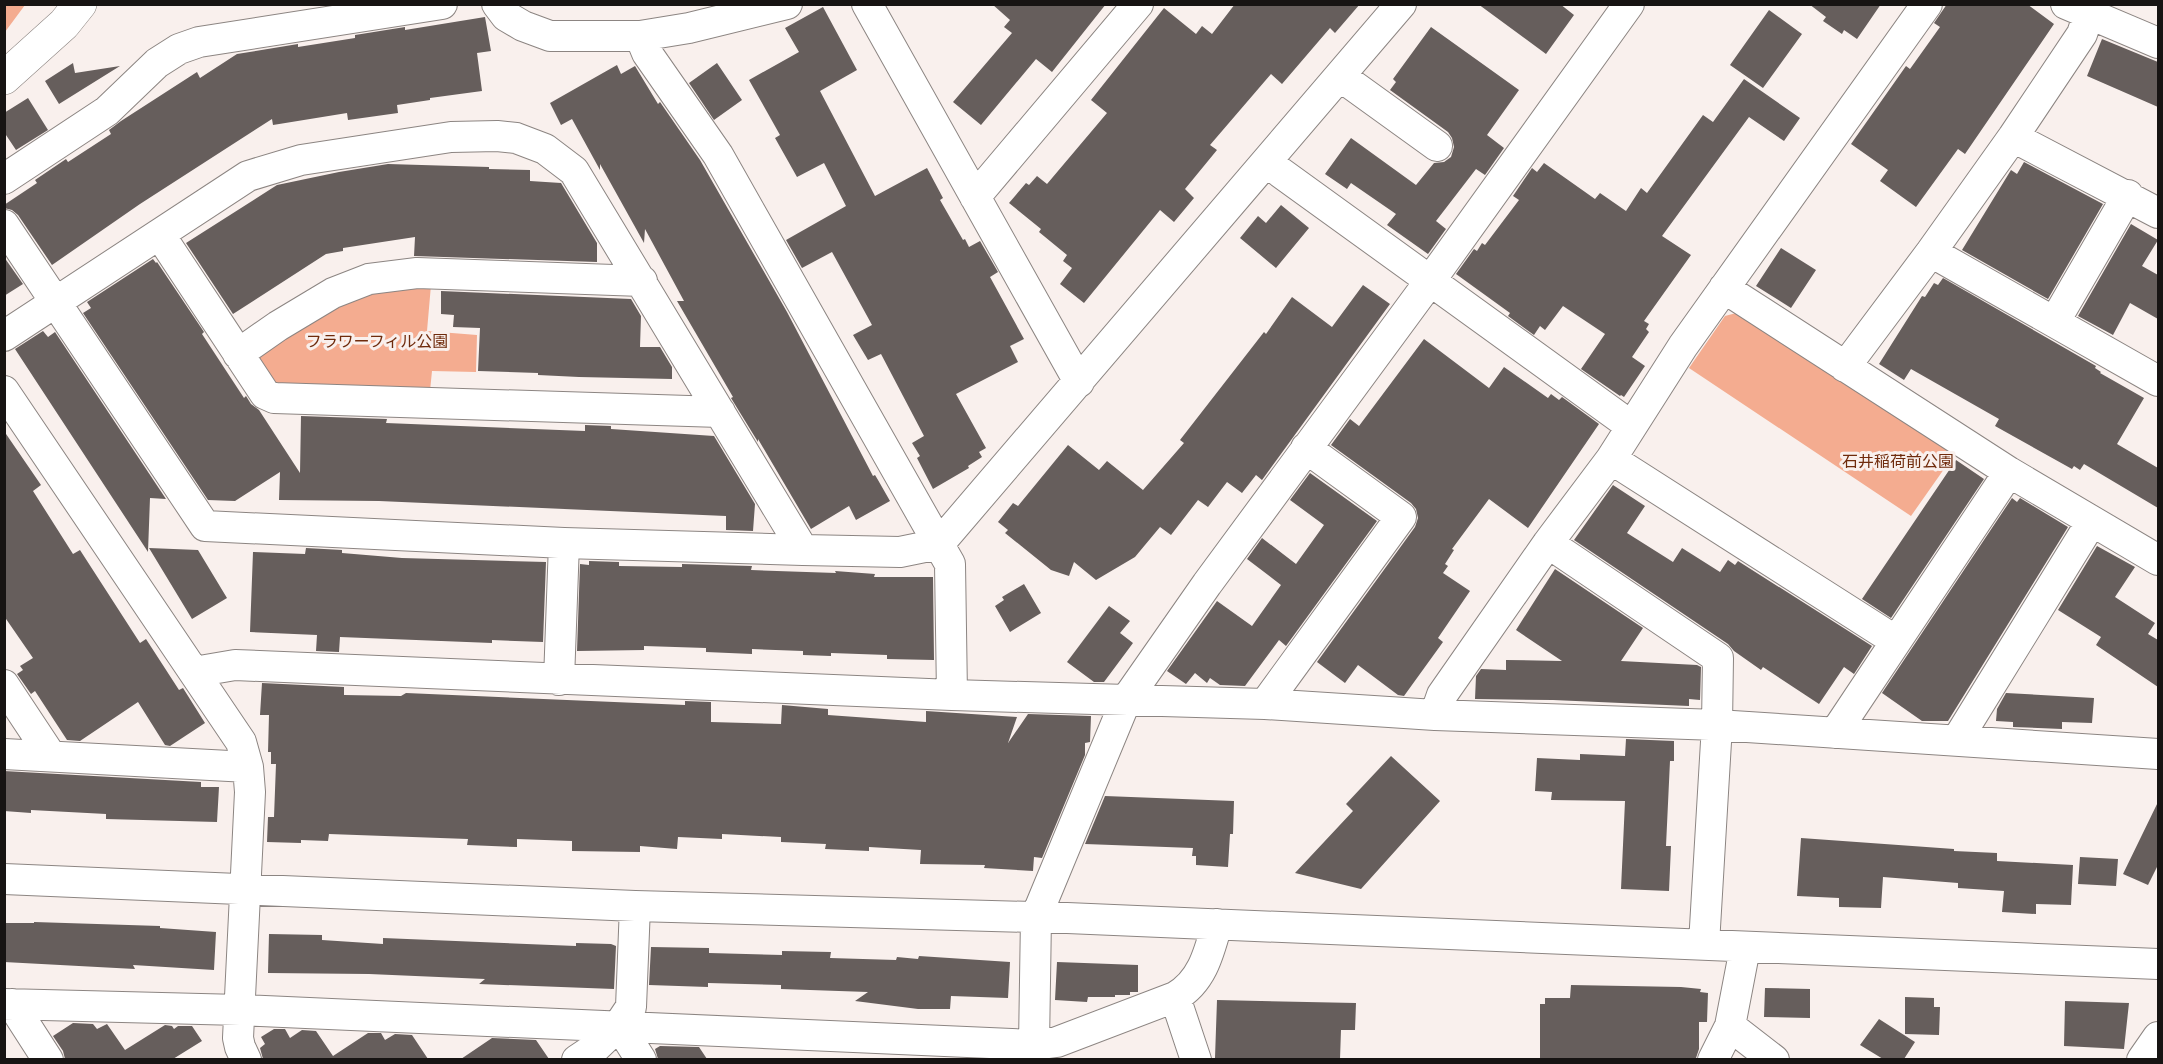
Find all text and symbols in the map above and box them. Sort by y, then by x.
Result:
park label: フラワーフィル公園 [306,332,448,350]
park label: 石井稲荷前公園 [1842,452,1954,470]

